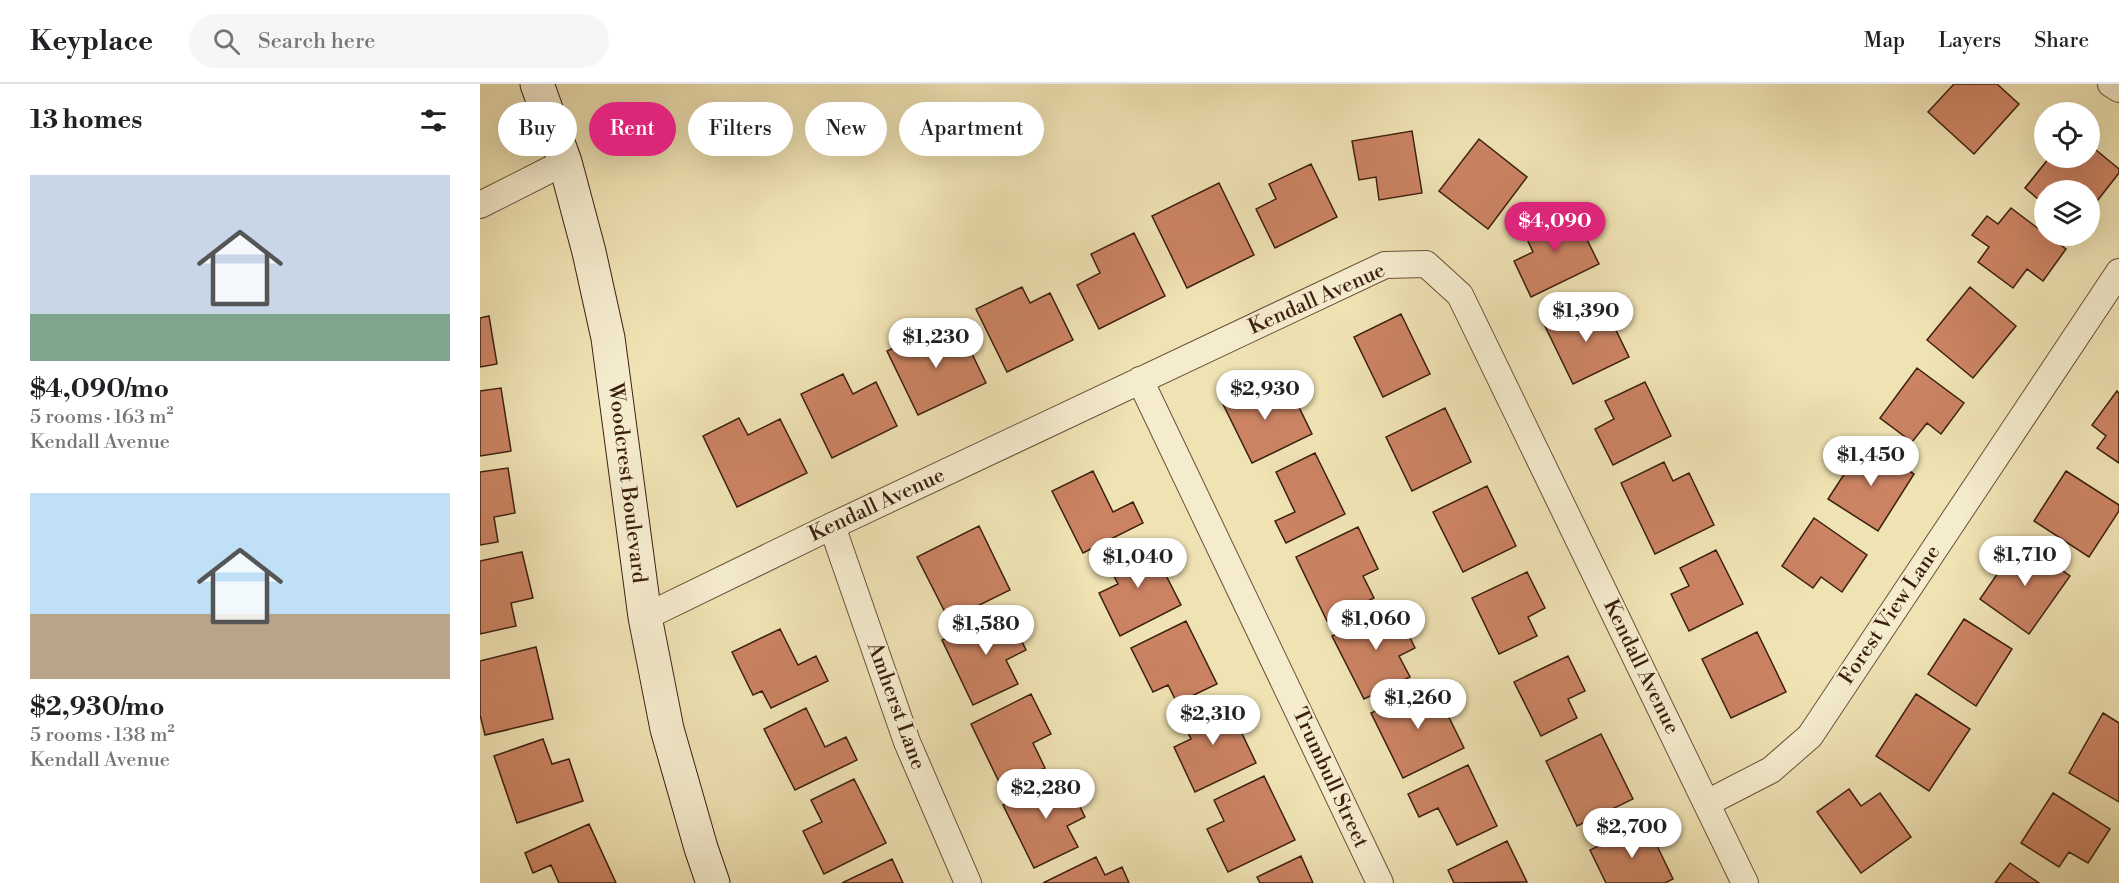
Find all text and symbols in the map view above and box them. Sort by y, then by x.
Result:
search box [189,14,609,68]
text: Keyplace [30,24,153,59]
icon: search [210,25,243,58]
text: Search here [258,28,375,55]
text: Map [1864,28,1905,54]
text: Layers [1938,28,2001,54]
text: Share [2034,28,2089,54]
chip: Buy [498,102,577,156]
chip: Rent [589,102,676,156]
chip: Filters [688,102,793,156]
chip: New [805,102,887,156]
chip: Apartment [899,102,1044,156]
map controls [2034,102,2100,246]
button: locate [2034,102,2100,168]
text: 13 homes [30,104,142,136]
icon: filters [417,104,450,137]
button: layers [2034,180,2100,246]
pin: $4,090 [1506,202,1604,253]
text: $4,090 [1518,209,1592,234]
icon: home [186,214,294,322]
street label: Kendall Avenue [1245,257,1389,341]
pin: $1,390 [1537,292,1635,343]
text: $1,390 [1552,299,1620,324]
pin: $1,230 [887,318,985,369]
text: $1,230 [903,325,969,350]
pin: $2,930 [1216,370,1314,421]
text: $4,090/mo [30,373,169,405]
text: $2,930 [1230,377,1300,402]
street label: Woodcrest Boulevard [602,380,652,585]
text: 5 rooms · 163 m² [30,405,174,430]
text: Kendall Avenue [30,430,170,455]
pin: $1,450 [1822,436,1920,487]
text: $1,450 [1837,443,1905,468]
street label: Kendall Avenue [805,462,949,548]
icon: home [186,532,294,640]
pin: $1,710 [1976,536,2074,587]
pin: $1,040 [1089,538,1187,589]
street label: Forest View Lane [1834,540,1946,690]
text: $1,710 [1993,543,2057,568]
text: $1,040 [1103,545,1173,570]
street label: Kendall Avenue [1597,595,1685,739]
pin: $1,060 [1327,600,1425,651]
pin: $1,580 [937,605,1035,656]
text: $1,060 [1341,607,1411,632]
text: $1,580 [952,612,1020,637]
street label: Amherst Lane [861,638,931,773]
pin: $1,260 [1369,679,1467,730]
text: $1,260 [1384,686,1452,711]
text: $2,930/mo [30,691,165,723]
pin: $2,310 [1164,695,1262,746]
text: $2,310 [1180,702,1246,727]
street label: Trumbull Street [1286,704,1374,853]
text: 5 rooms · 138 m² [30,723,174,748]
text: Kendall Avenue [30,748,170,773]
pin: $2,280 [997,769,1095,820]
text: $2,280 [1011,776,1081,801]
pin: $2,700 [1583,808,1681,859]
text: $2,700 [1597,815,1667,840]

